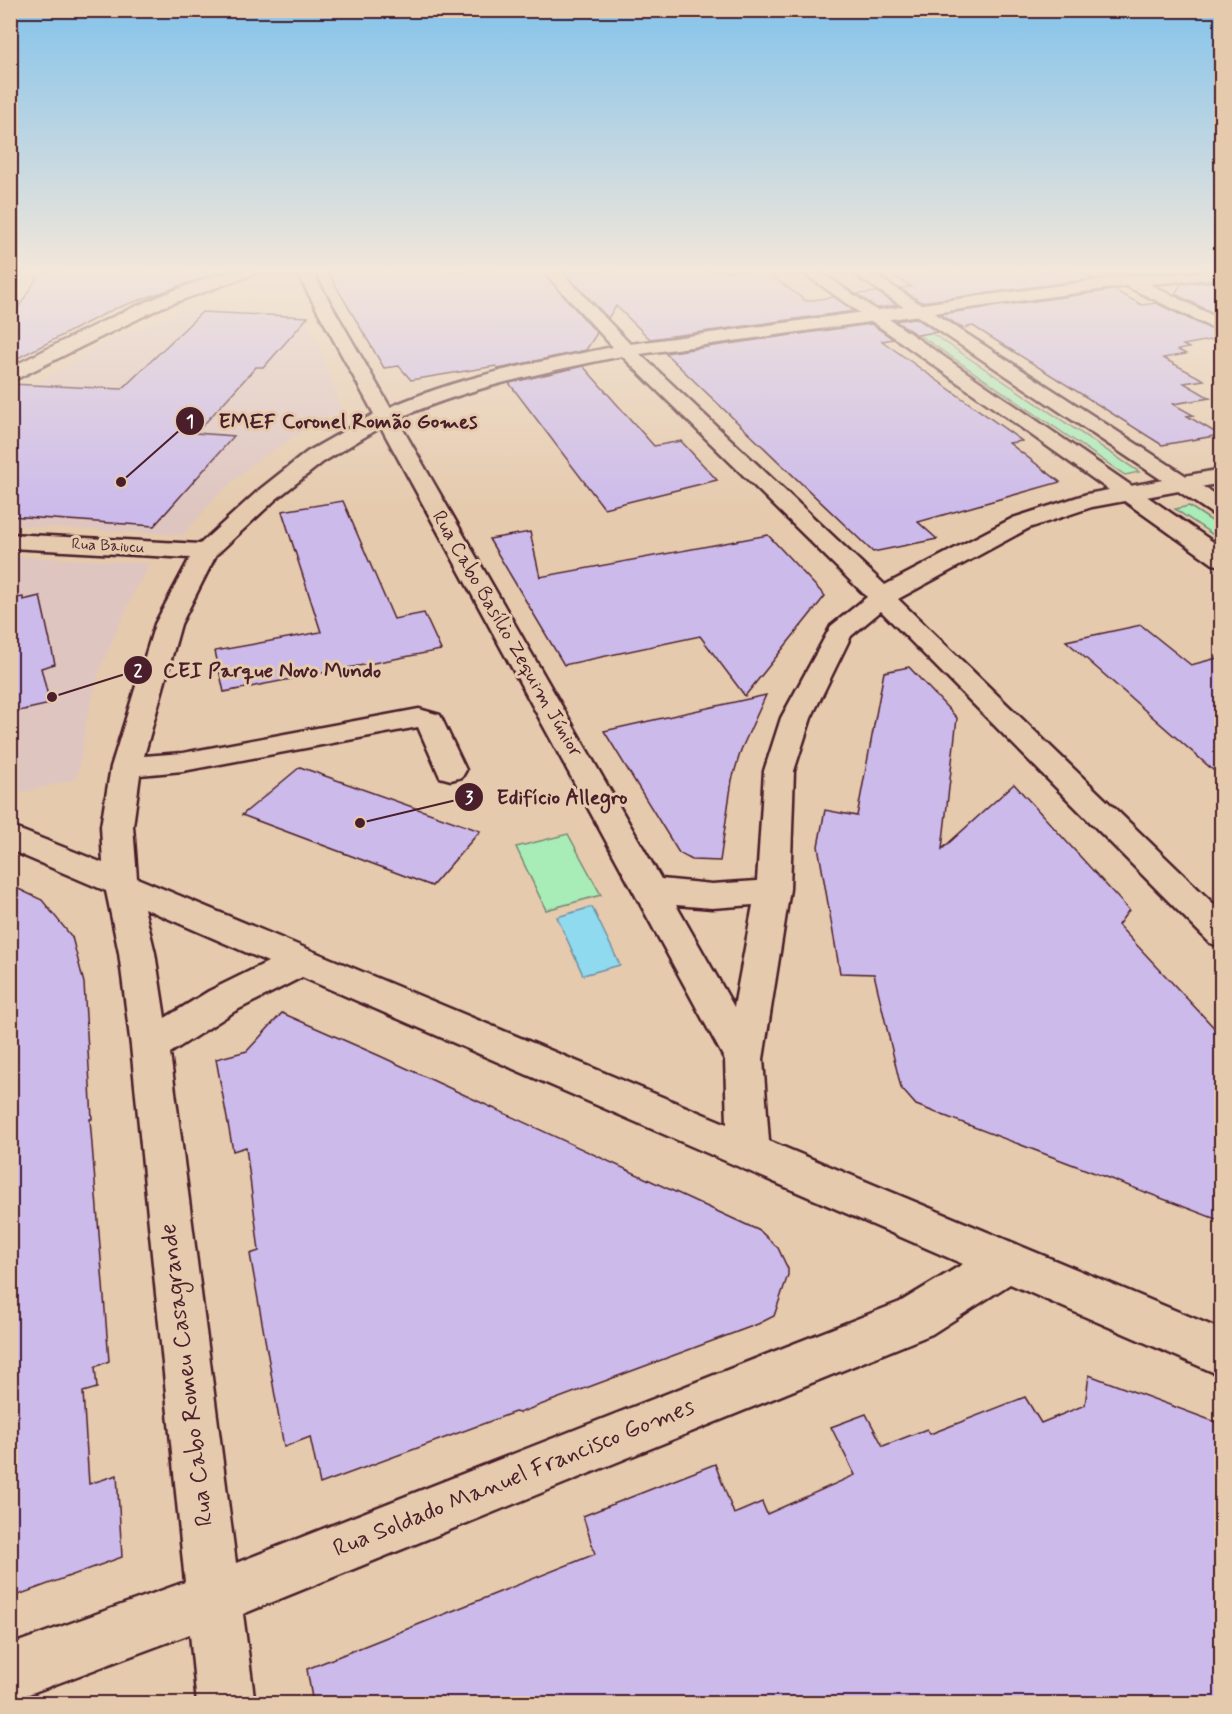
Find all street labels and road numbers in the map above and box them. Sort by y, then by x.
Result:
street label: Rua Cabo Basílio Zequim Júnior [425,506,589,763]
street label: Rua Baiucu [71,534,145,558]
street label: Rua Cabo Romeu Casagrande [153,1222,223,1528]
street label: Rua Soldado Manuel Francisco Gomes [329,1391,700,1565]

